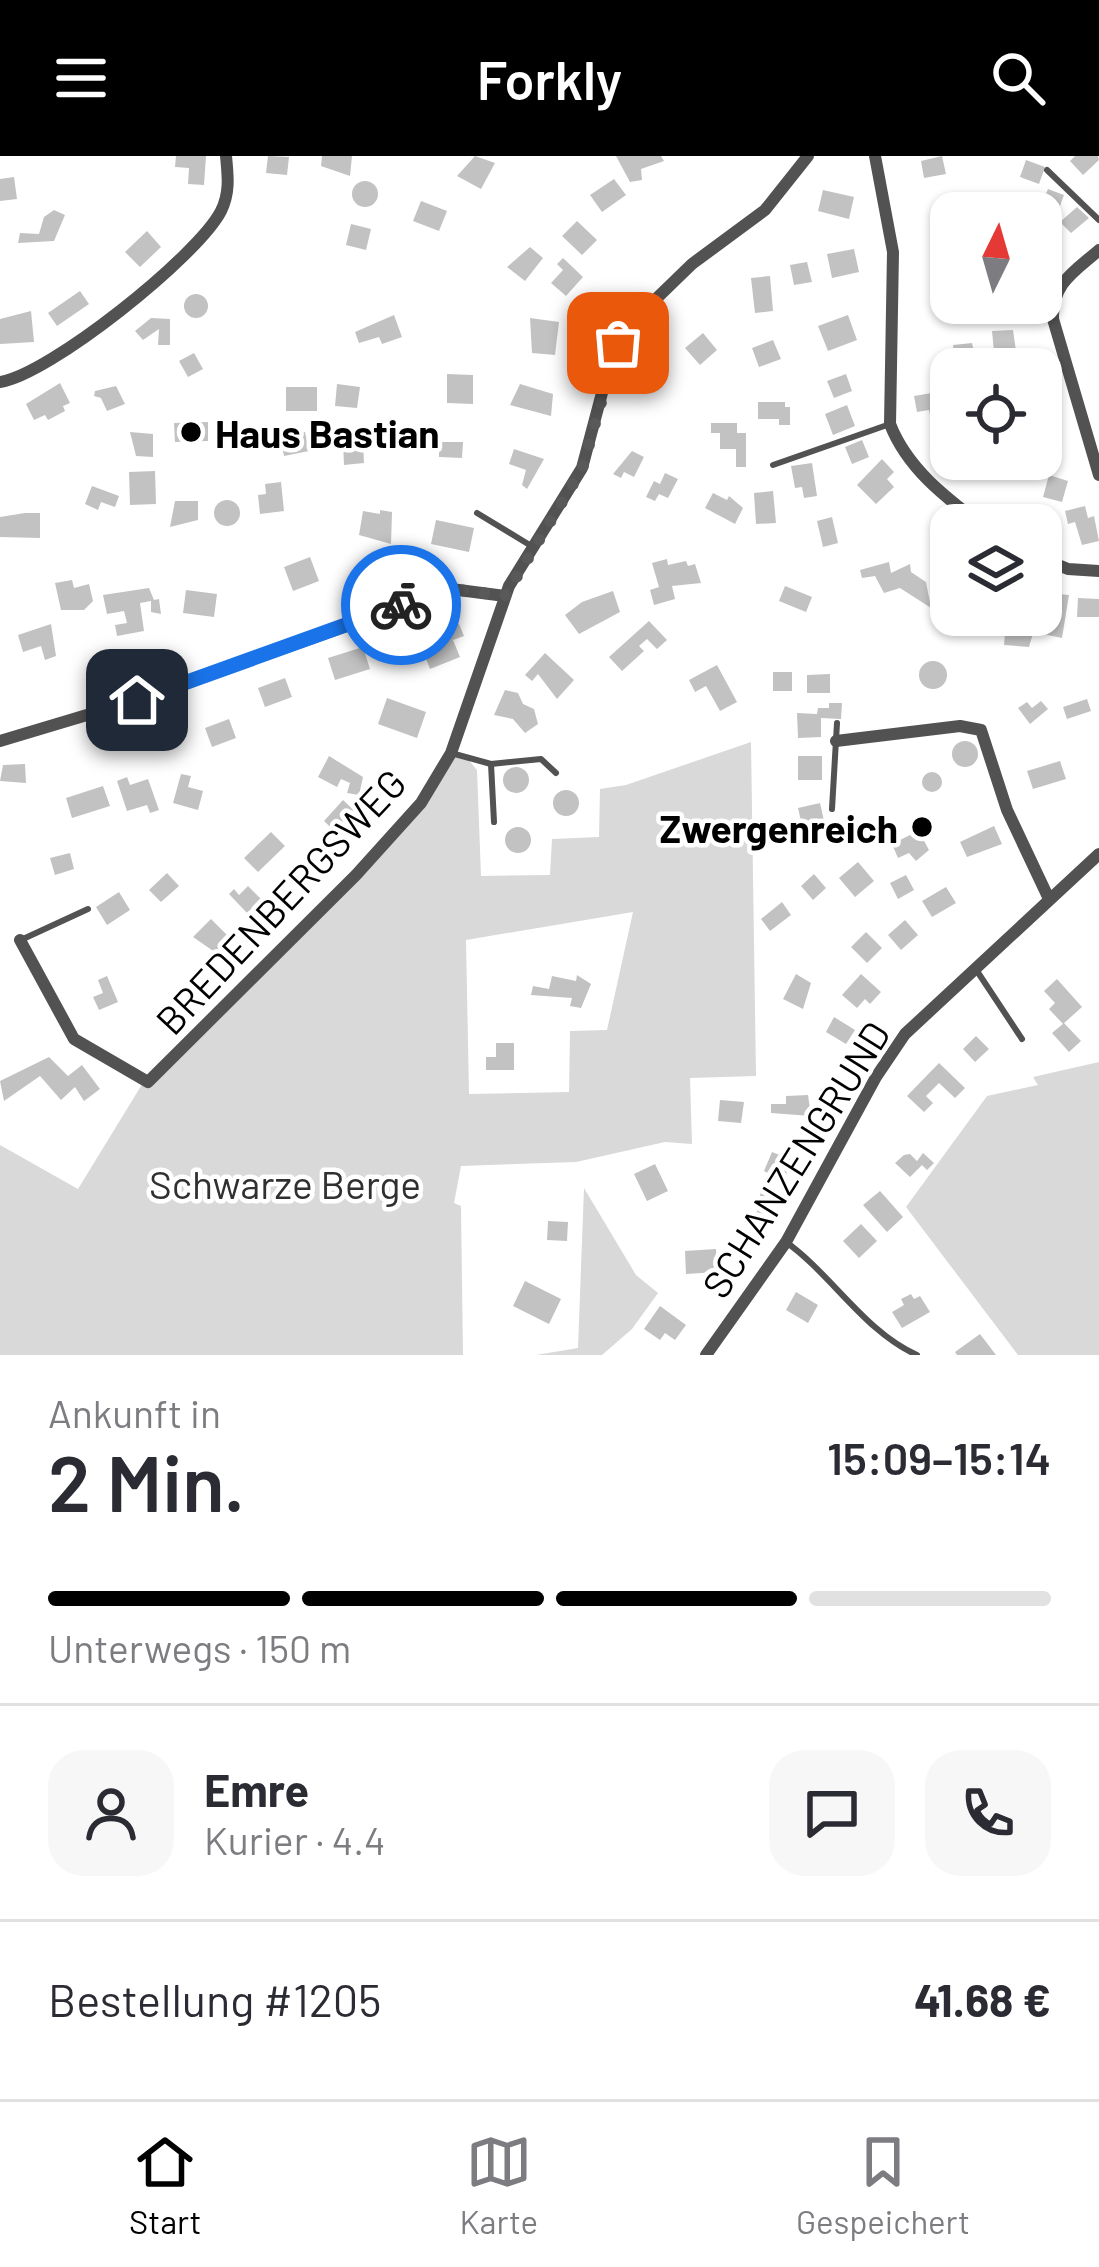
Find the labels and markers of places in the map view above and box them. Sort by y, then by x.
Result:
pin [567,292,669,394]
place label: Haus Bastian [215,409,440,456]
marker: Haus Bastian [178,419,204,445]
pin [86,649,188,751]
place label: Zwergenreich [659,804,898,851]
marker: Zwergenreich [909,814,935,840]

